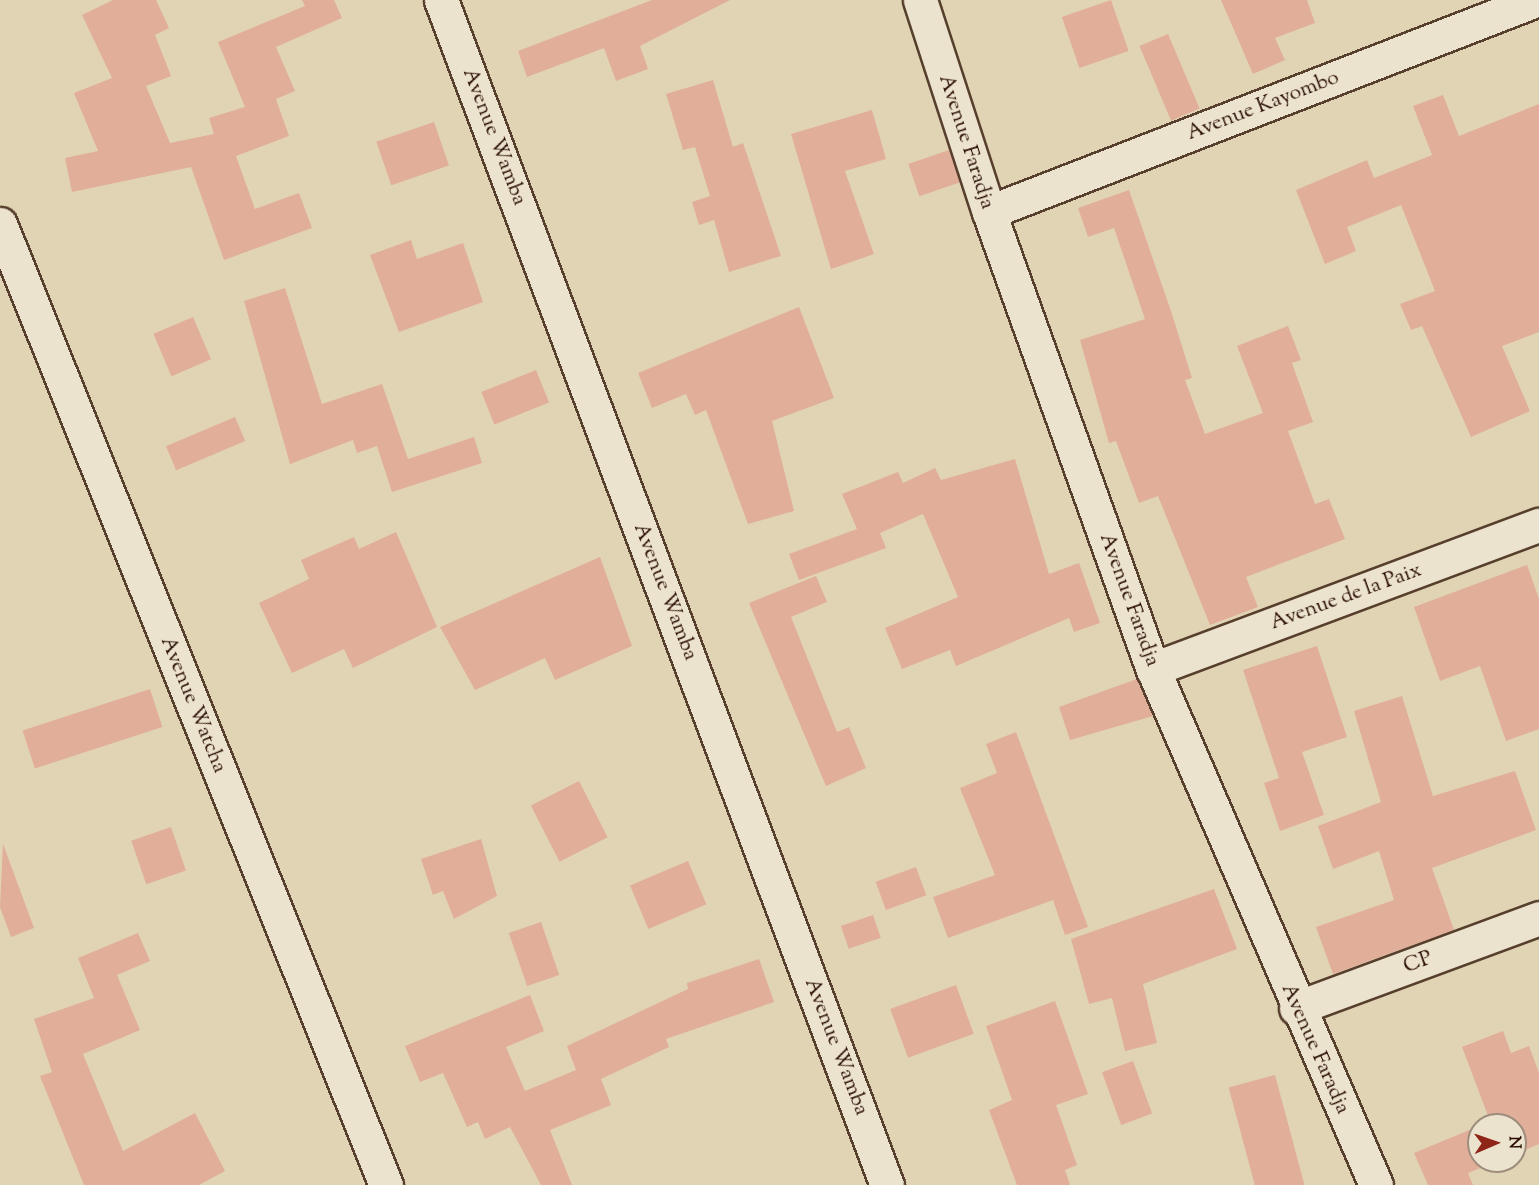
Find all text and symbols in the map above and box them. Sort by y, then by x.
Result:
street label: Avenue Wamba [456,65,532,209]
street label: Avenue Kayombo [1183,65,1343,147]
street label: Avenue Faradja [932,72,1000,212]
street label: Avenue Wamba [627,520,703,664]
street label: Avenue Faradja [1093,530,1165,670]
street label: Avenue de la Paix [1267,558,1425,636]
street label: Avenue Watcha [154,633,232,777]
street label: CP [1400,946,1436,980]
street label: Avenue Wamba [798,975,874,1119]
street label: Avenue Faradja [1275,980,1355,1118]
north arrow [1467,1113,1527,1173]
text: N [1502,1136,1525,1149]

